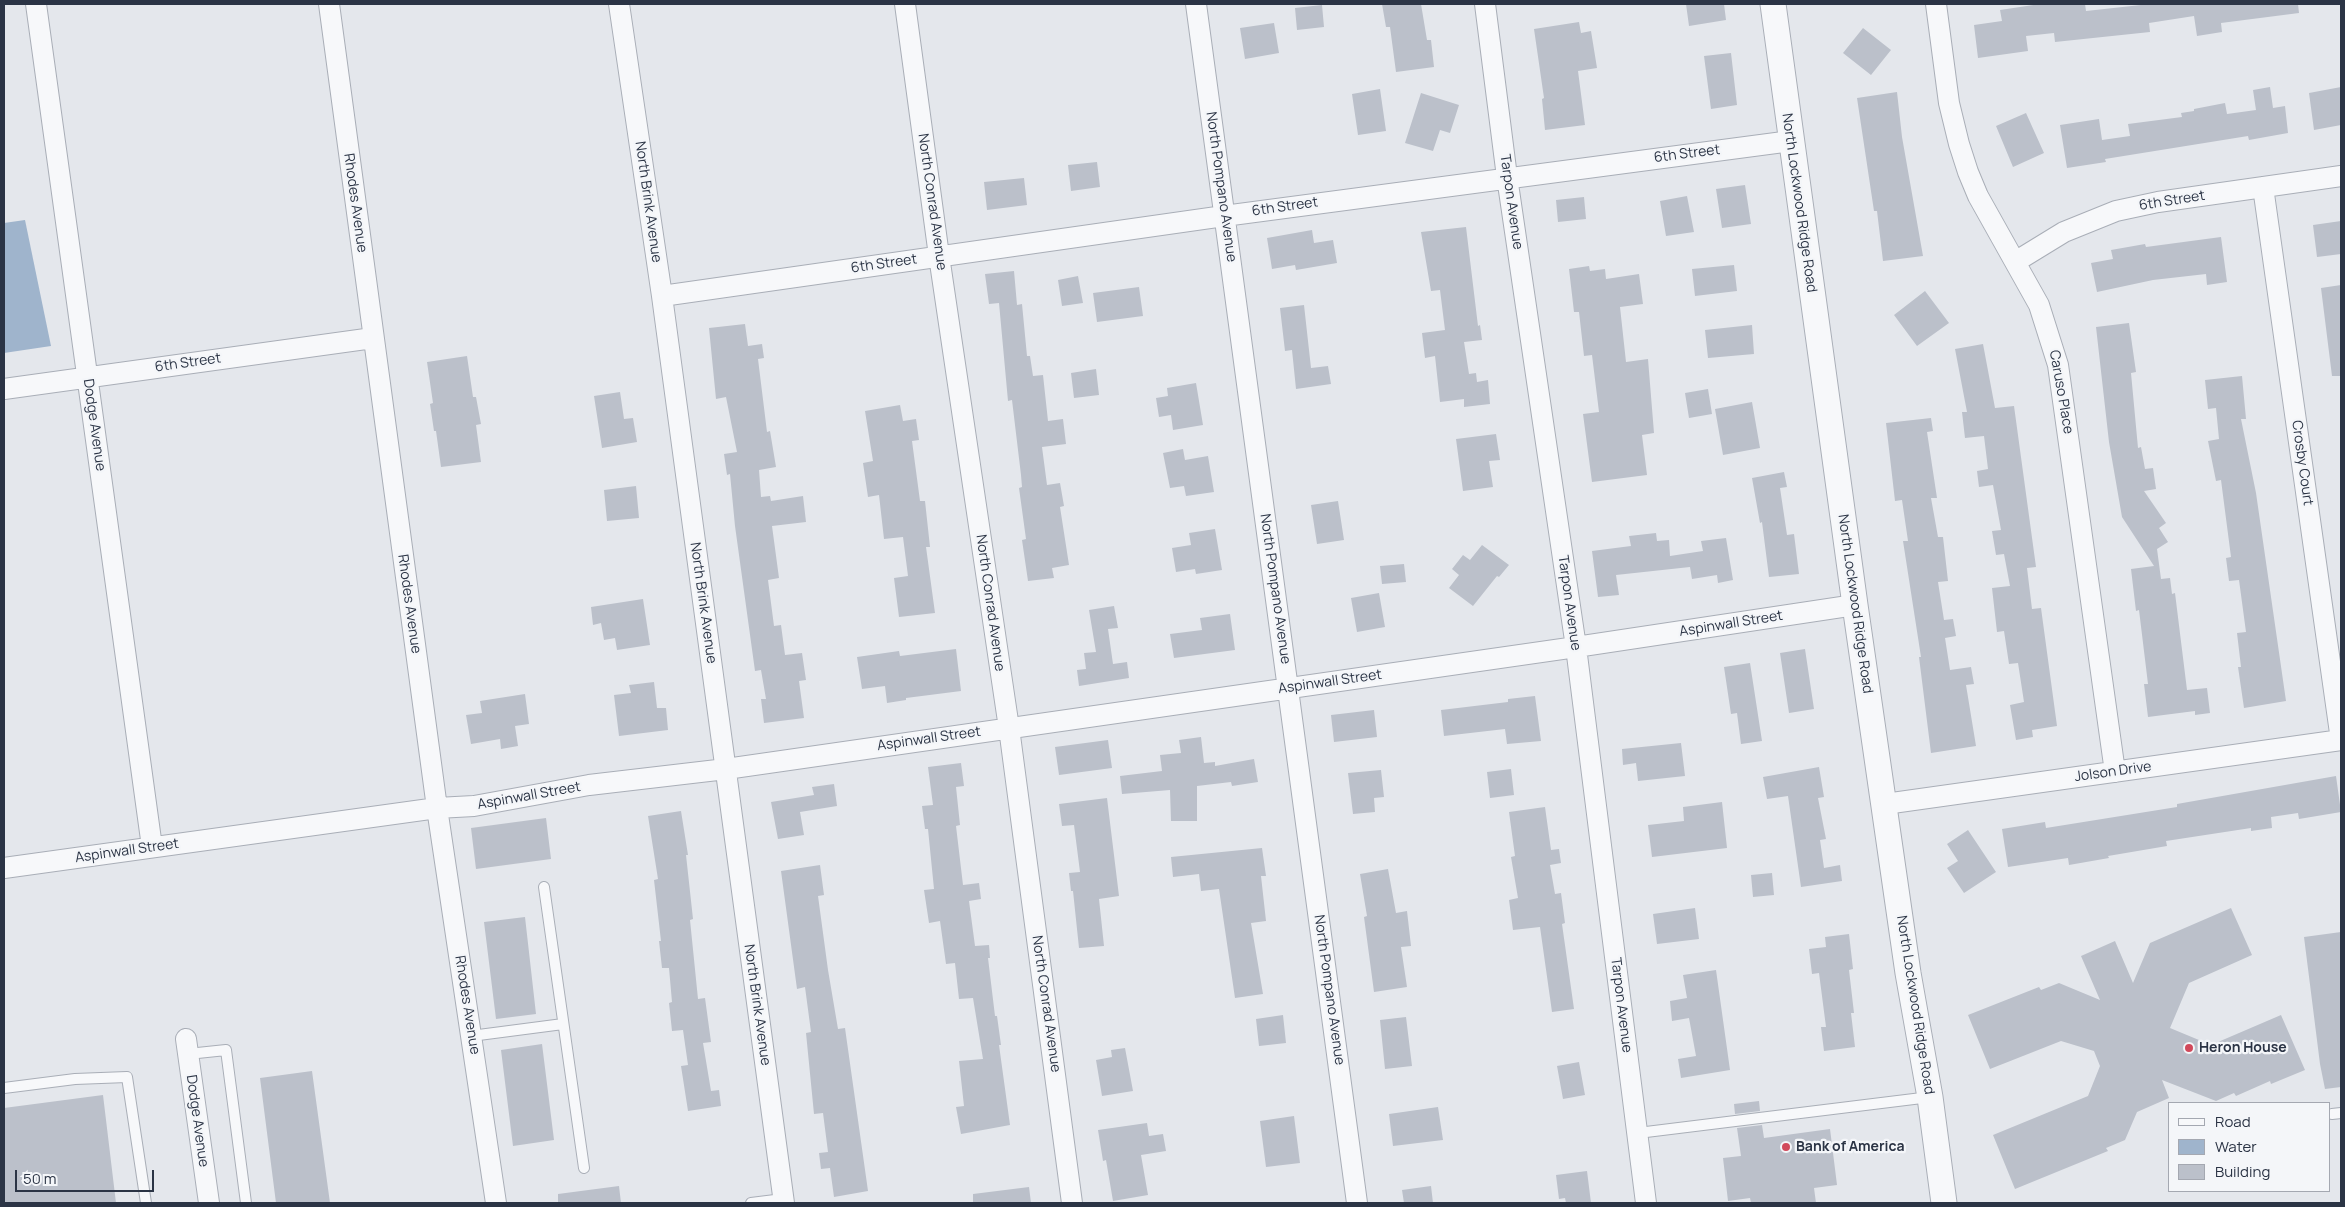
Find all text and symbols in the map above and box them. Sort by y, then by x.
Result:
street label: North Pompano Avenue [1202,111,1240,263]
street label: North Lockwood Ridge Road [1778,112,1820,294]
street label: North Conrad Avenue [914,133,950,271]
street label: North Brink Avenue [631,140,665,264]
street label: 6th Street [1653,142,1721,166]
street label: Rhodes Avenue [340,152,370,254]
street label: Tarpon Avenue [1496,153,1526,251]
street label: 6th Street [2138,187,2206,215]
street label: 6th Street [1251,194,1319,220]
street label: 6th Street [850,251,918,277]
street label: Caruso Place [2045,349,2077,435]
street label: 6th Street [154,350,222,376]
street label: Dodge Avenue [79,378,109,472]
street label: Crosby Court [2288,419,2316,507]
street label: North Pompano Avenue [1256,513,1294,665]
street label: North Lockwood Ridge Road [1834,513,1876,695]
street label: North Conrad Avenue [972,534,1008,672]
street label: North Brink Avenue [686,541,720,665]
street label: Rhodes Avenue [394,553,424,655]
street label: Tarpon Avenue [1554,554,1584,652]
street label: Aspinwall Street [1678,608,1784,640]
street label: Aspinwall Street [1277,666,1383,698]
street label: Aspinwall Street [876,723,982,755]
street label: Jolson Drive [2073,758,2153,786]
street label: Aspinwall Street [476,779,582,813]
street label: Aspinwall Street [74,835,180,867]
street label: North Pompano Avenue [1310,914,1348,1066]
street label: North Lockwood Ridge Road [1893,914,1937,1096]
street label: North Conrad Avenue [1028,935,1064,1073]
street label: North Brink Avenue [740,943,774,1067]
street label: Rhodes Avenue [451,954,483,1056]
street label: Tarpon Avenue [1607,956,1635,1054]
place label: Heron House [2199,1040,2287,1056]
marker: Heron House [2183,1042,2195,1054]
street label: Dodge Avenue [182,1074,212,1168]
legend [2168,1102,2330,1192]
text: Road [2215,1111,2251,1132]
text: Water [2215,1136,2257,1157]
place label: Bank of America [1796,1139,1905,1155]
marker: Bank of America [1780,1141,1792,1153]
scale bar [18,1160,156,1192]
text: Building [2215,1161,2270,1182]
text: 50 m [23,1168,57,1189]

